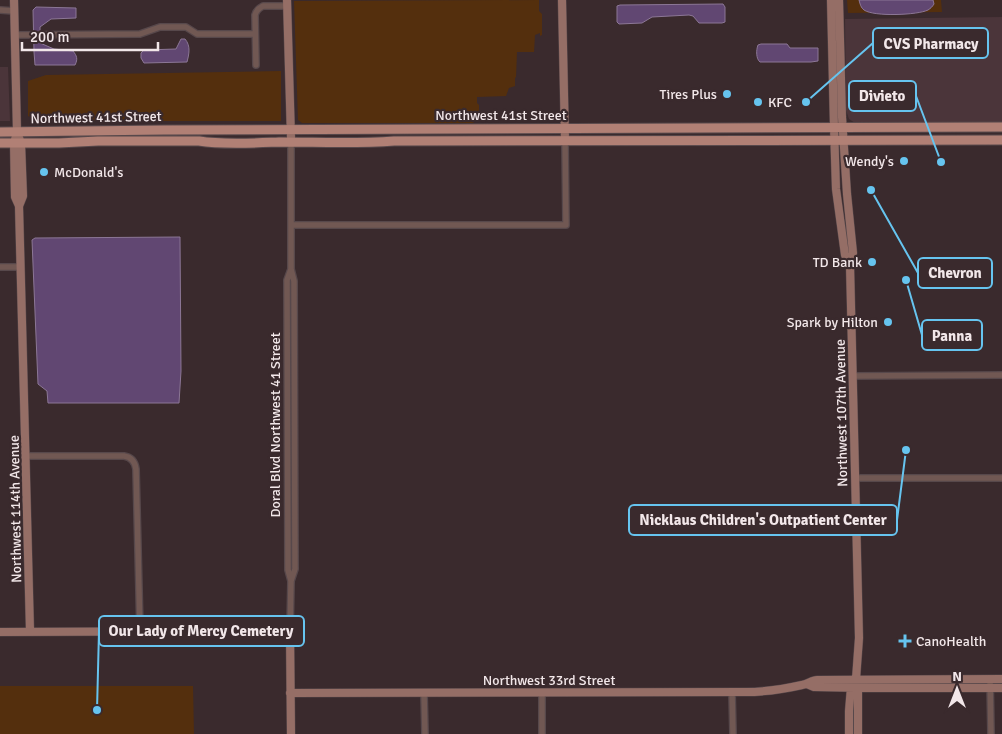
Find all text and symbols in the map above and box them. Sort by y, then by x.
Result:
scale bar [22,20,159,52]
text: 200 m [30,28,70,46]
callout: CVS Pharmacy [873,28,988,58]
text: CVS Pharmacy [883,35,979,53]
callout: Divieto [849,81,916,111]
place label: Tires Plus [660,86,717,103]
text: Divieto [859,87,905,105]
marker: Tires Plus [721,88,733,100]
place label: KFC [768,94,792,111]
marker: KFC [752,96,764,108]
street label: Northwest 41st Street [435,107,567,124]
street label: Northwest 41st Street [30,108,162,127]
place label: Wendy's [845,153,894,170]
marker: Wendy's [898,155,910,167]
place label: McDonald's [54,164,123,181]
marker: McDonald's [38,166,50,178]
place label: TD Bank [813,254,862,271]
marker: TD Bank [866,256,878,268]
callout: Chevron [918,258,992,288]
text: Chevron [928,264,982,282]
place label: Spark by Hilton [787,314,878,331]
marker: Spark by Hilton [882,316,894,328]
callout: Panna [922,320,982,350]
text: Panna [932,327,972,345]
street label: Doral Blvd Northwest 41 Street [267,332,284,518]
street label: Northwest 107th Avenue [832,339,851,487]
street label: Northwest 114th Avenue [6,435,25,583]
callout: Nicklaus Children's Outpatient Center [629,505,897,535]
text: Nicklaus Children's Outpatient Center [639,511,887,529]
callout: Our Lady of Mercy Cemetery [99,616,304,646]
text: Our Lady of Mercy Cemetery [109,622,294,640]
place label: CanoHealth [916,633,986,650]
marker: CanoHealth [898,634,912,648]
north arrow [932,664,982,714]
text: N [952,668,962,685]
street label: Northwest 33rd Street [483,672,615,689]

